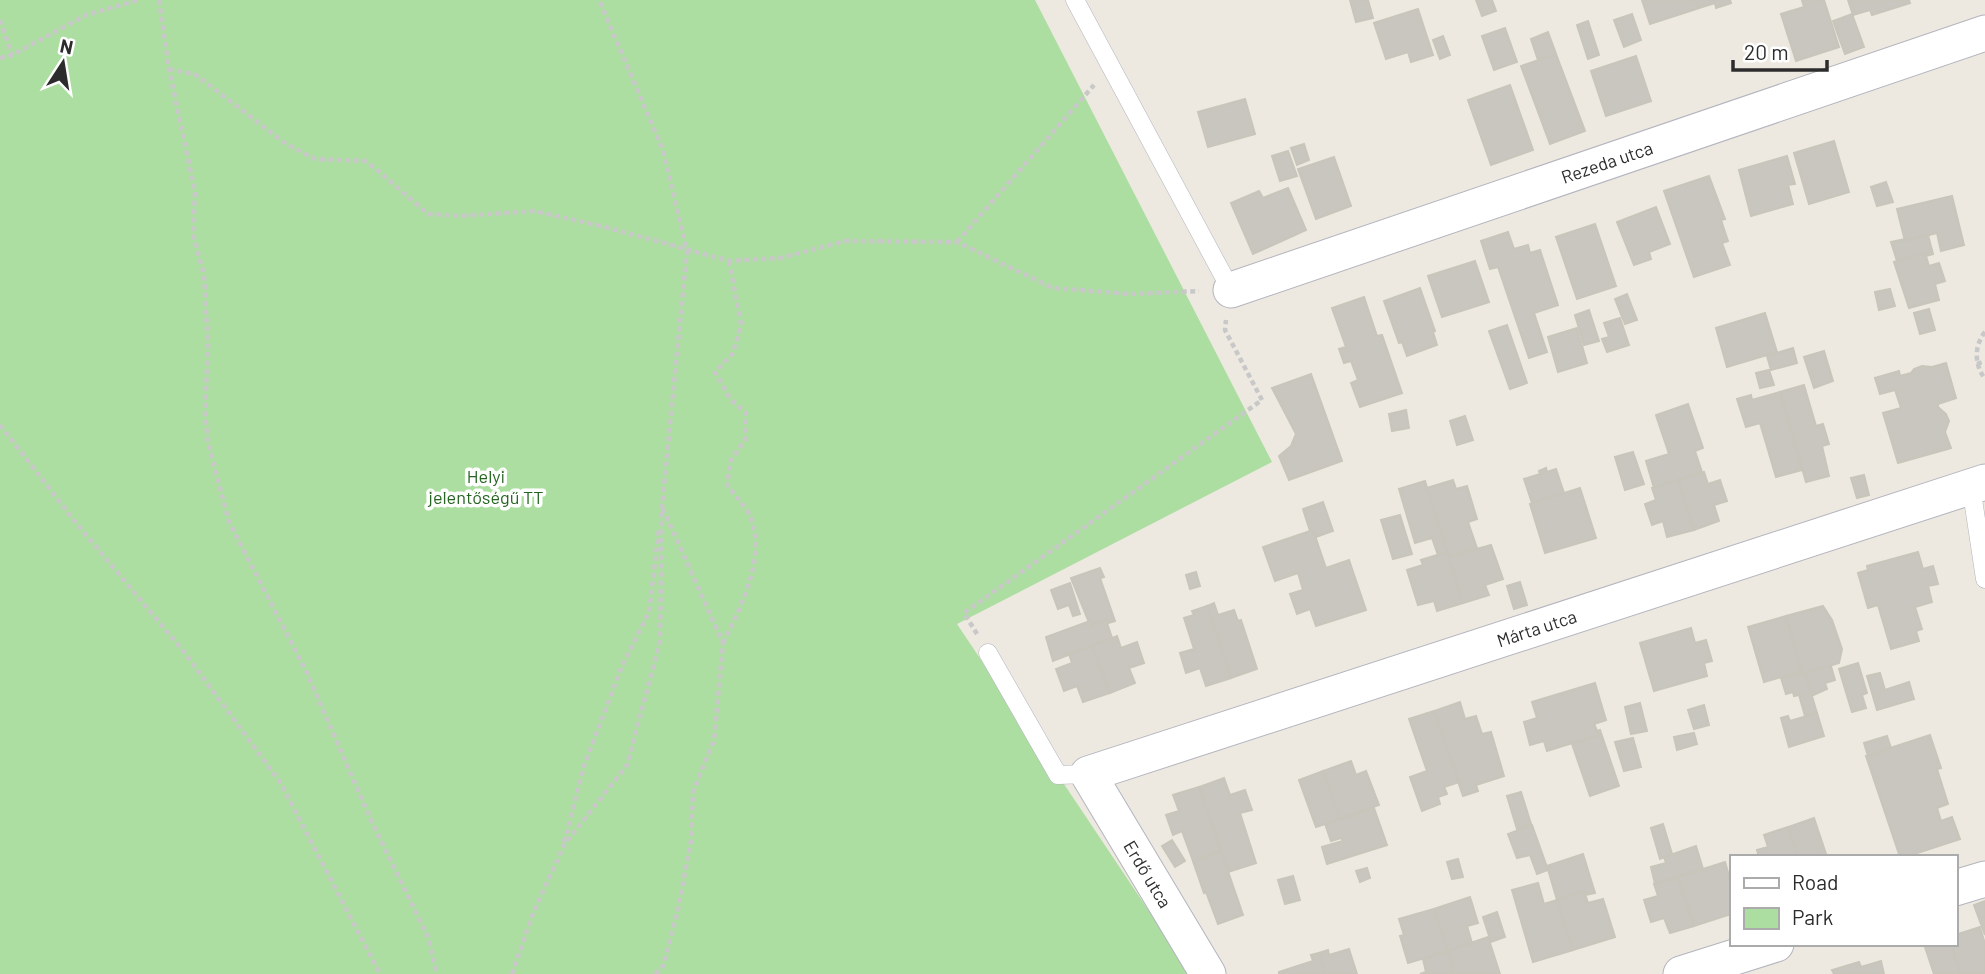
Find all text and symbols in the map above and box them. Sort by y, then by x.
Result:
north arrow [28,28,98,98]
scale bar [1733,28,1828,72]
text: N [58,33,75,58]
text: 20 m [1744,39,1789,64]
street label: Rezeda utca [1558,136,1655,188]
park label: Helyi jelentőségű TT [427,465,544,508]
street label: Márta utca [1494,605,1579,651]
street label: Erdő utca [1119,836,1177,912]
legend [1730,855,1957,946]
text: Road [1792,869,1838,894]
text: Park [1792,904,1833,929]

